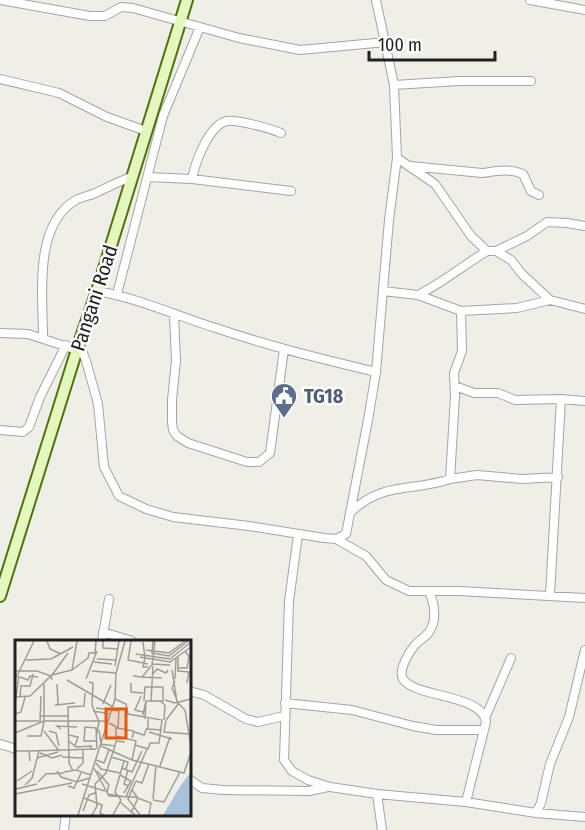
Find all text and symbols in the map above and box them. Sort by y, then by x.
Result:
scale bar [369,24,495,62]
text: 100 m [378,34,422,56]
street label: Pangani Road [66,242,122,354]
public building icon: TG18 [269,381,299,419]
place label: TG18 [304,384,344,408]
inset map [15,640,190,815]

